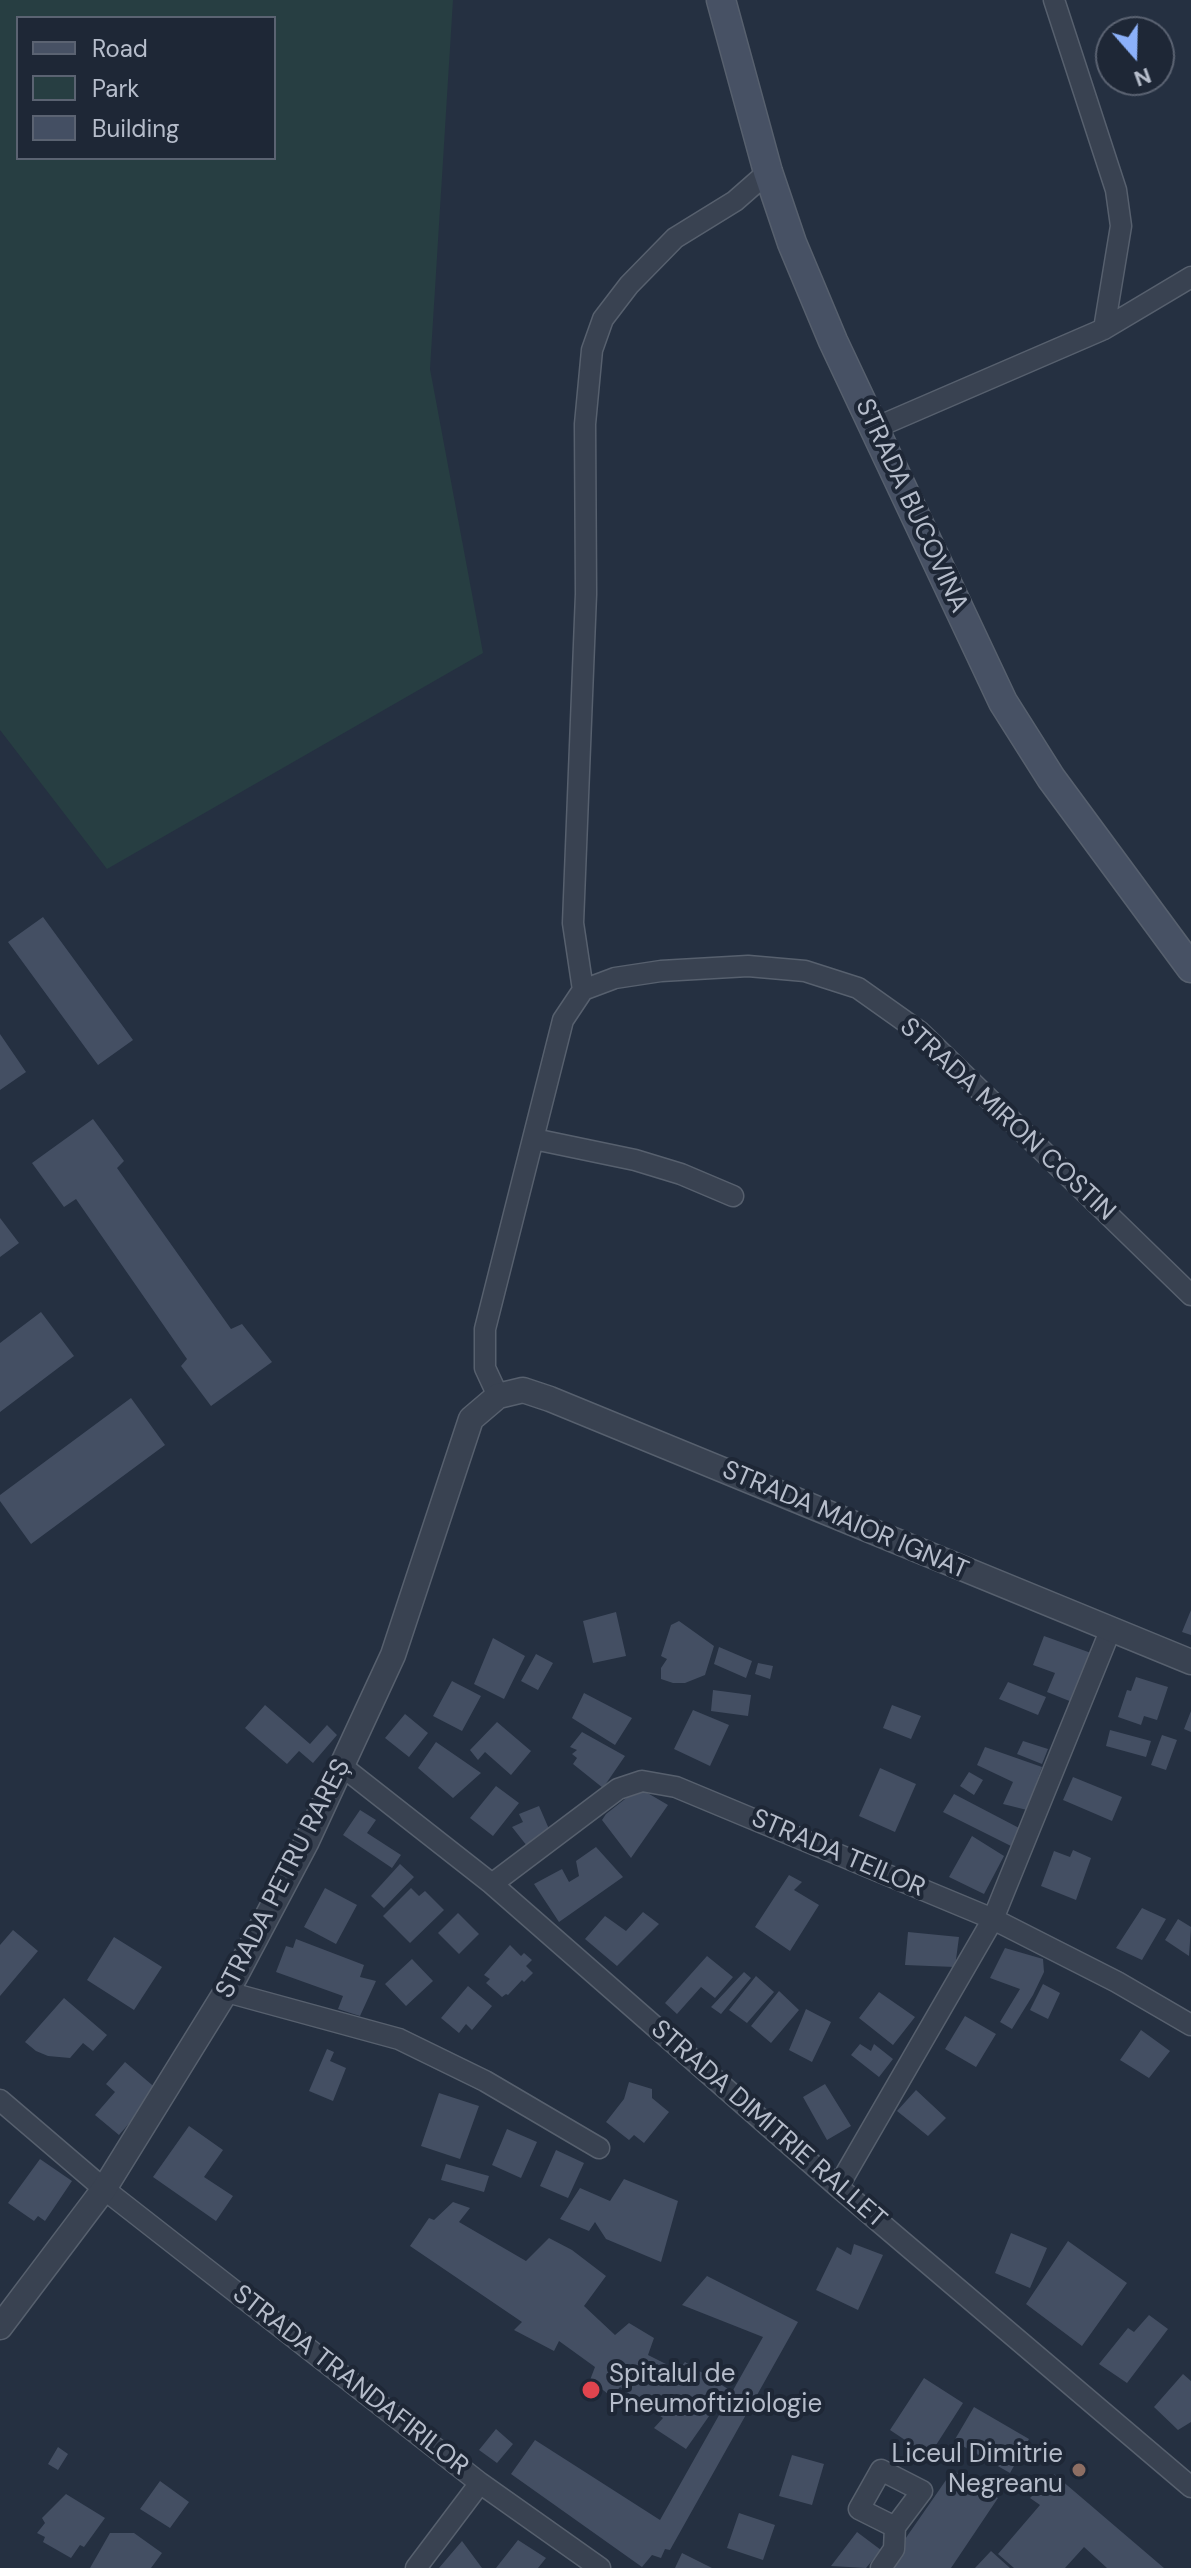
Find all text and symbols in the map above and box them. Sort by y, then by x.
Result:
legend [16,16,276,160]
north arrow [1095,16,1175,96]
text: Road [92,33,148,64]
text: N [1130,61,1155,94]
text: Park [92,73,139,104]
text: Building [92,113,179,144]
street label: STRADA BUCOVINA [848,394,974,618]
street label: STRADA MIRON COSTIN [893,1012,1121,1228]
street label: STRADA MAIOR IGNAT [717,1455,973,1587]
street label: STRADA PETRU RAREȘ [210,1754,358,2004]
street label: STRADA TEILOR [746,1803,930,1905]
street label: STRADA DIMITRIE RALLET [644,2014,892,2236]
street label: STRADA TRANDAFIRILOR [226,2279,474,2483]
place label: Spitalul de Pneumoftiziologie [609,2359,822,2420]
marker: Spitalul de Pneumoftiziologie [580,2379,602,2401]
place label: Liceul Dimitrie Negreanu [891,2439,1063,2500]
marker: Liceul Dimitrie Negreanu [1070,2461,1088,2479]

